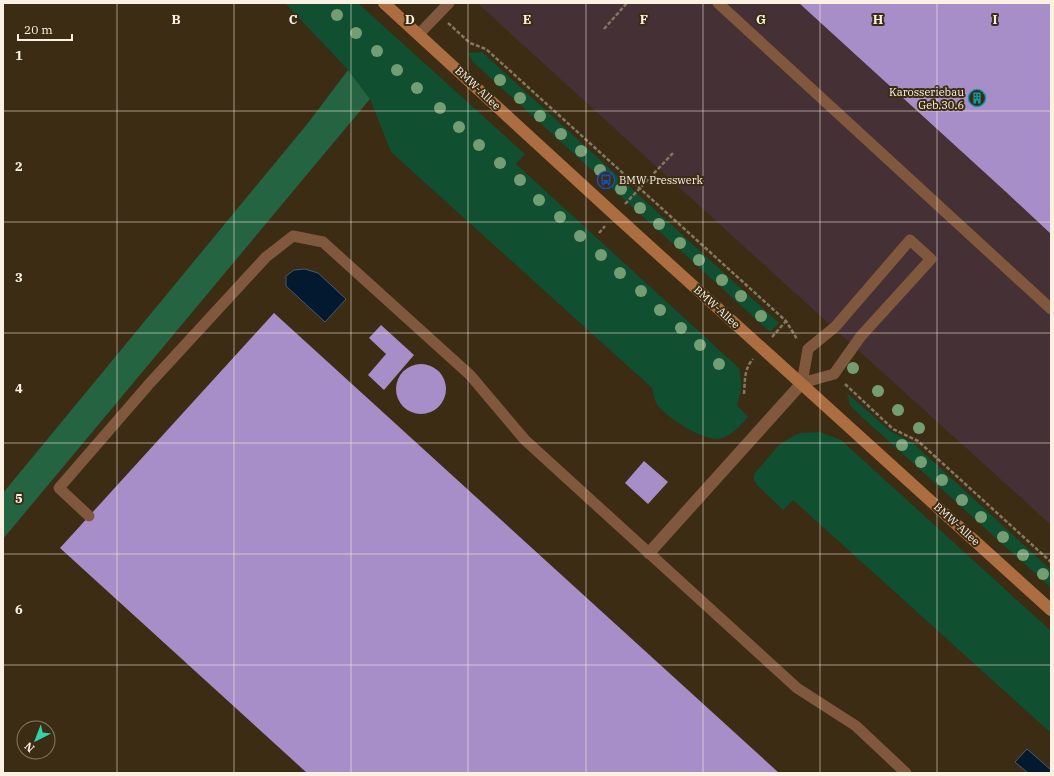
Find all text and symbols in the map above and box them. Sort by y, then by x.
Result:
text: B [171,11,181,28]
text: C [289,11,298,28]
text: D [405,11,415,28]
text: E [523,11,531,28]
text: F [640,11,648,28]
text: G [756,11,766,28]
text: H [873,11,884,28]
text: I [993,11,998,28]
scale bar [18,16,72,42]
text: 20 m [24,22,53,37]
text: 1 [15,47,23,64]
street label: BMW-Allee [452,63,504,113]
place label: Karosseriebau Geb.30.6 [889,85,964,112]
building icon: Karosseriebau Geb.30.6 [967,88,987,108]
text: 2 [15,158,23,175]
bus stop icon: BMW Presswerk [596,170,616,190]
place label: BMW Presswerk [619,173,704,187]
text: 3 [15,269,23,286]
street label: BMW-Allee [691,283,743,331]
text: 4 [15,380,23,397]
text: 5 [15,490,23,507]
street label: BMW-Allee [931,500,983,548]
text: 6 [15,601,23,618]
north arrow [16,720,56,760]
text: N [21,739,37,756]

